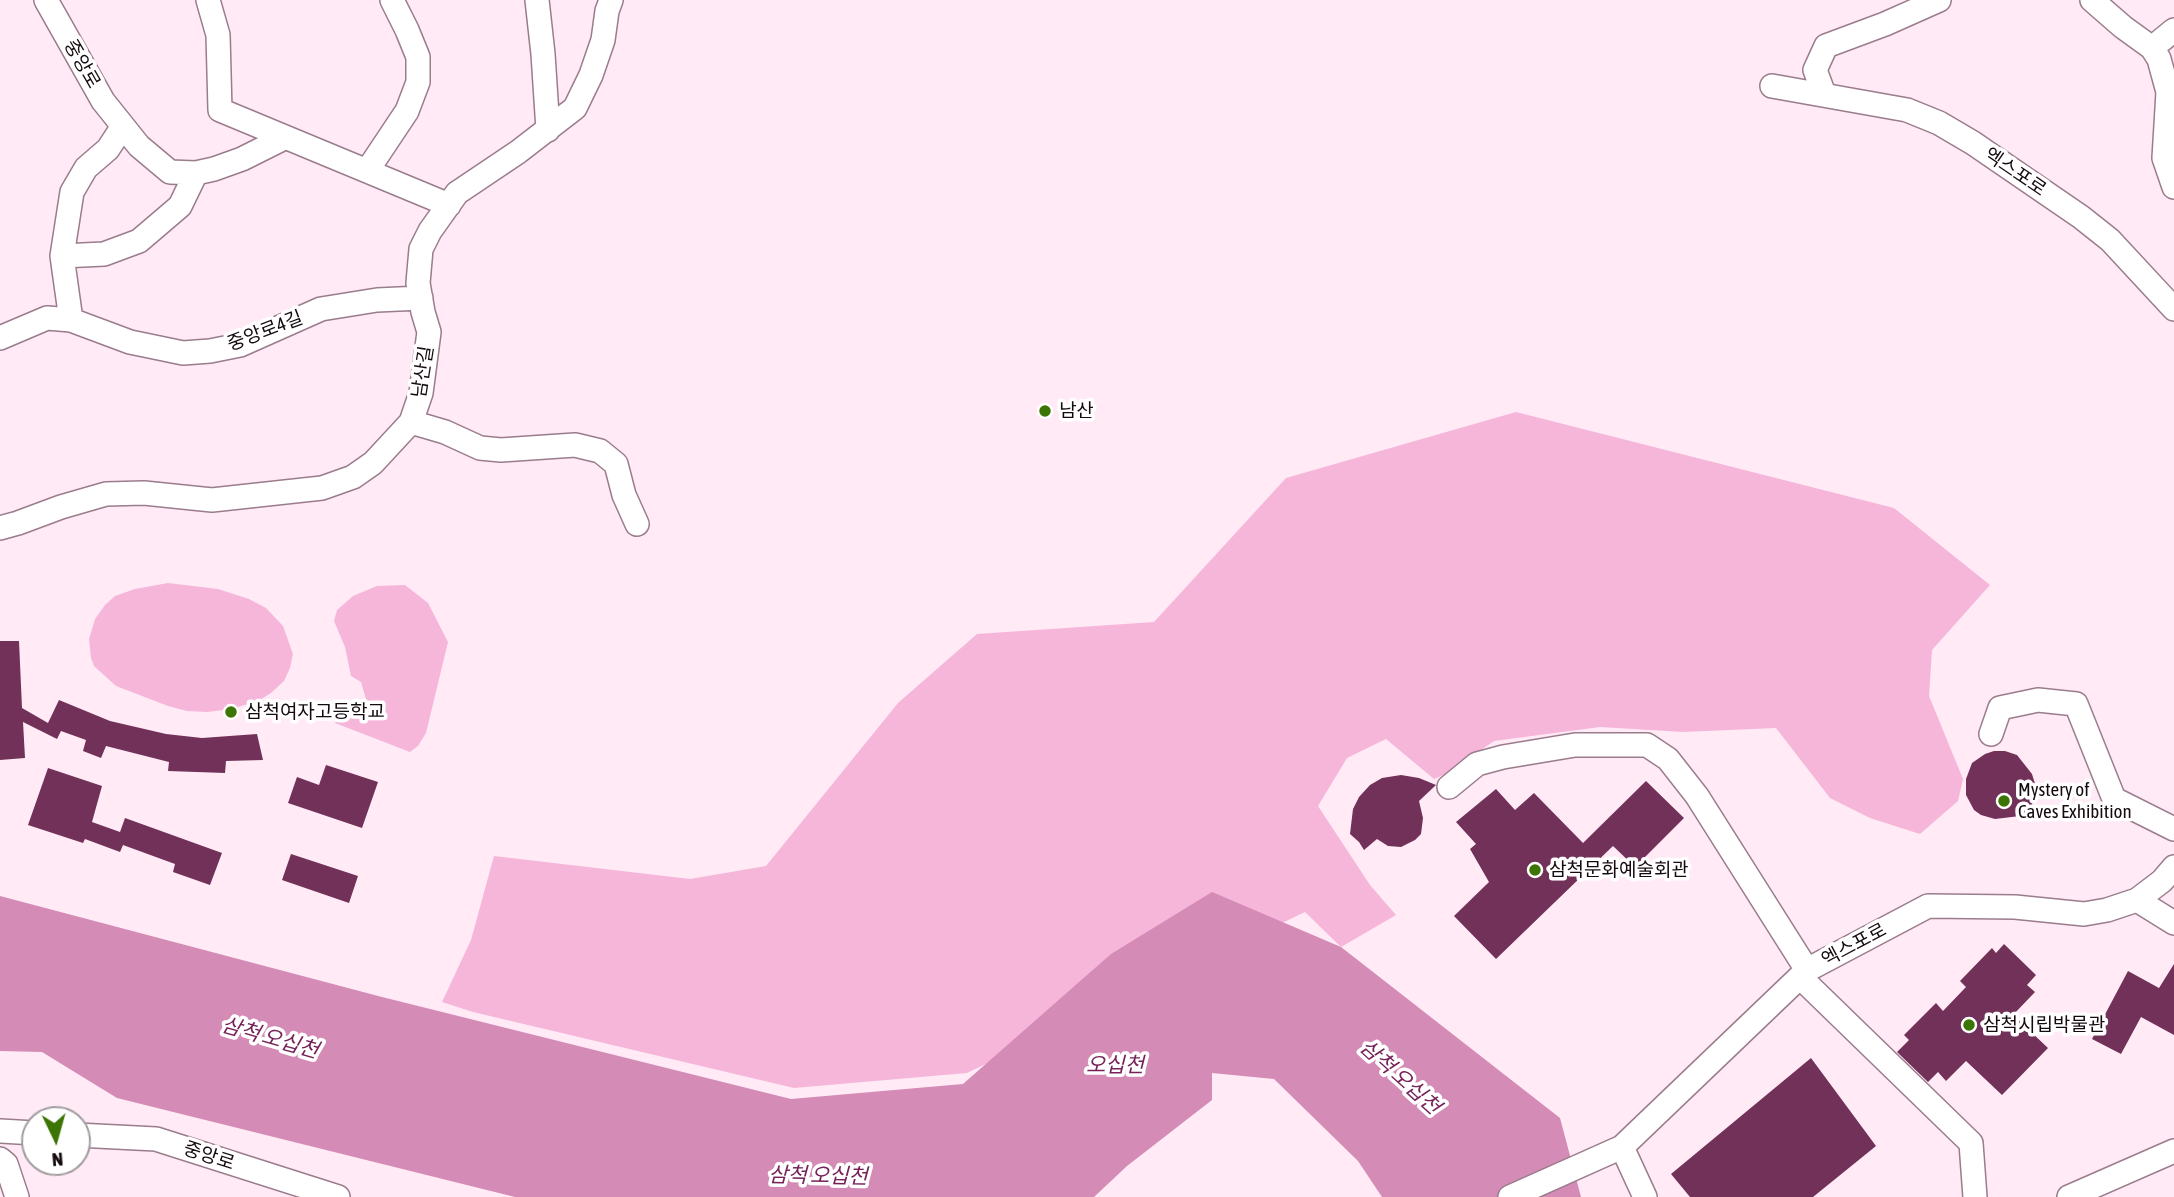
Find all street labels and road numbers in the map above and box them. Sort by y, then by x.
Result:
street label: 중앙로 [59,36,105,92]
street label: 엑스포로 [1980,143,2050,201]
street label: 중앙로4길 [224,306,306,356]
street label: 남산길 [408,344,438,400]
street label: 엑스포로 [1818,919,1890,971]
street label: 중앙로 [181,1137,237,1175]

